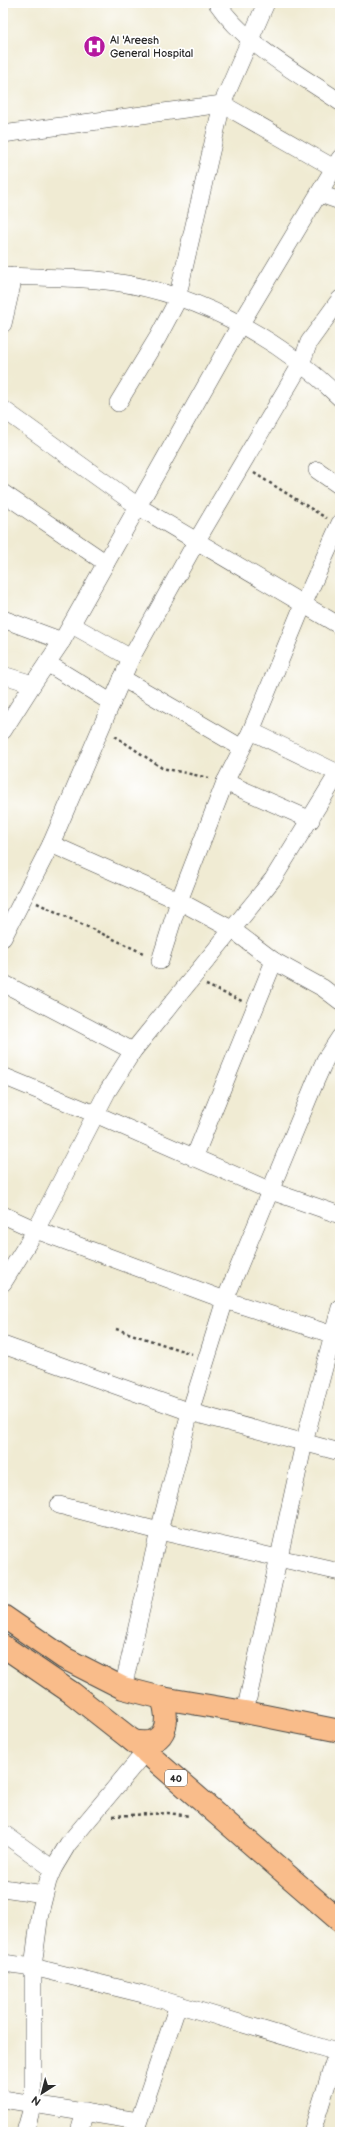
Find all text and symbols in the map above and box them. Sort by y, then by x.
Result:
hospital icon: Al 'Areesh General Hospital [82,33,108,59]
place label: Al 'Areesh General Hospital [110,34,193,60]
road number: 40 [165,1770,187,1786]
north arrow [22,2073,62,2113]
text: N [29,2093,44,2108]

